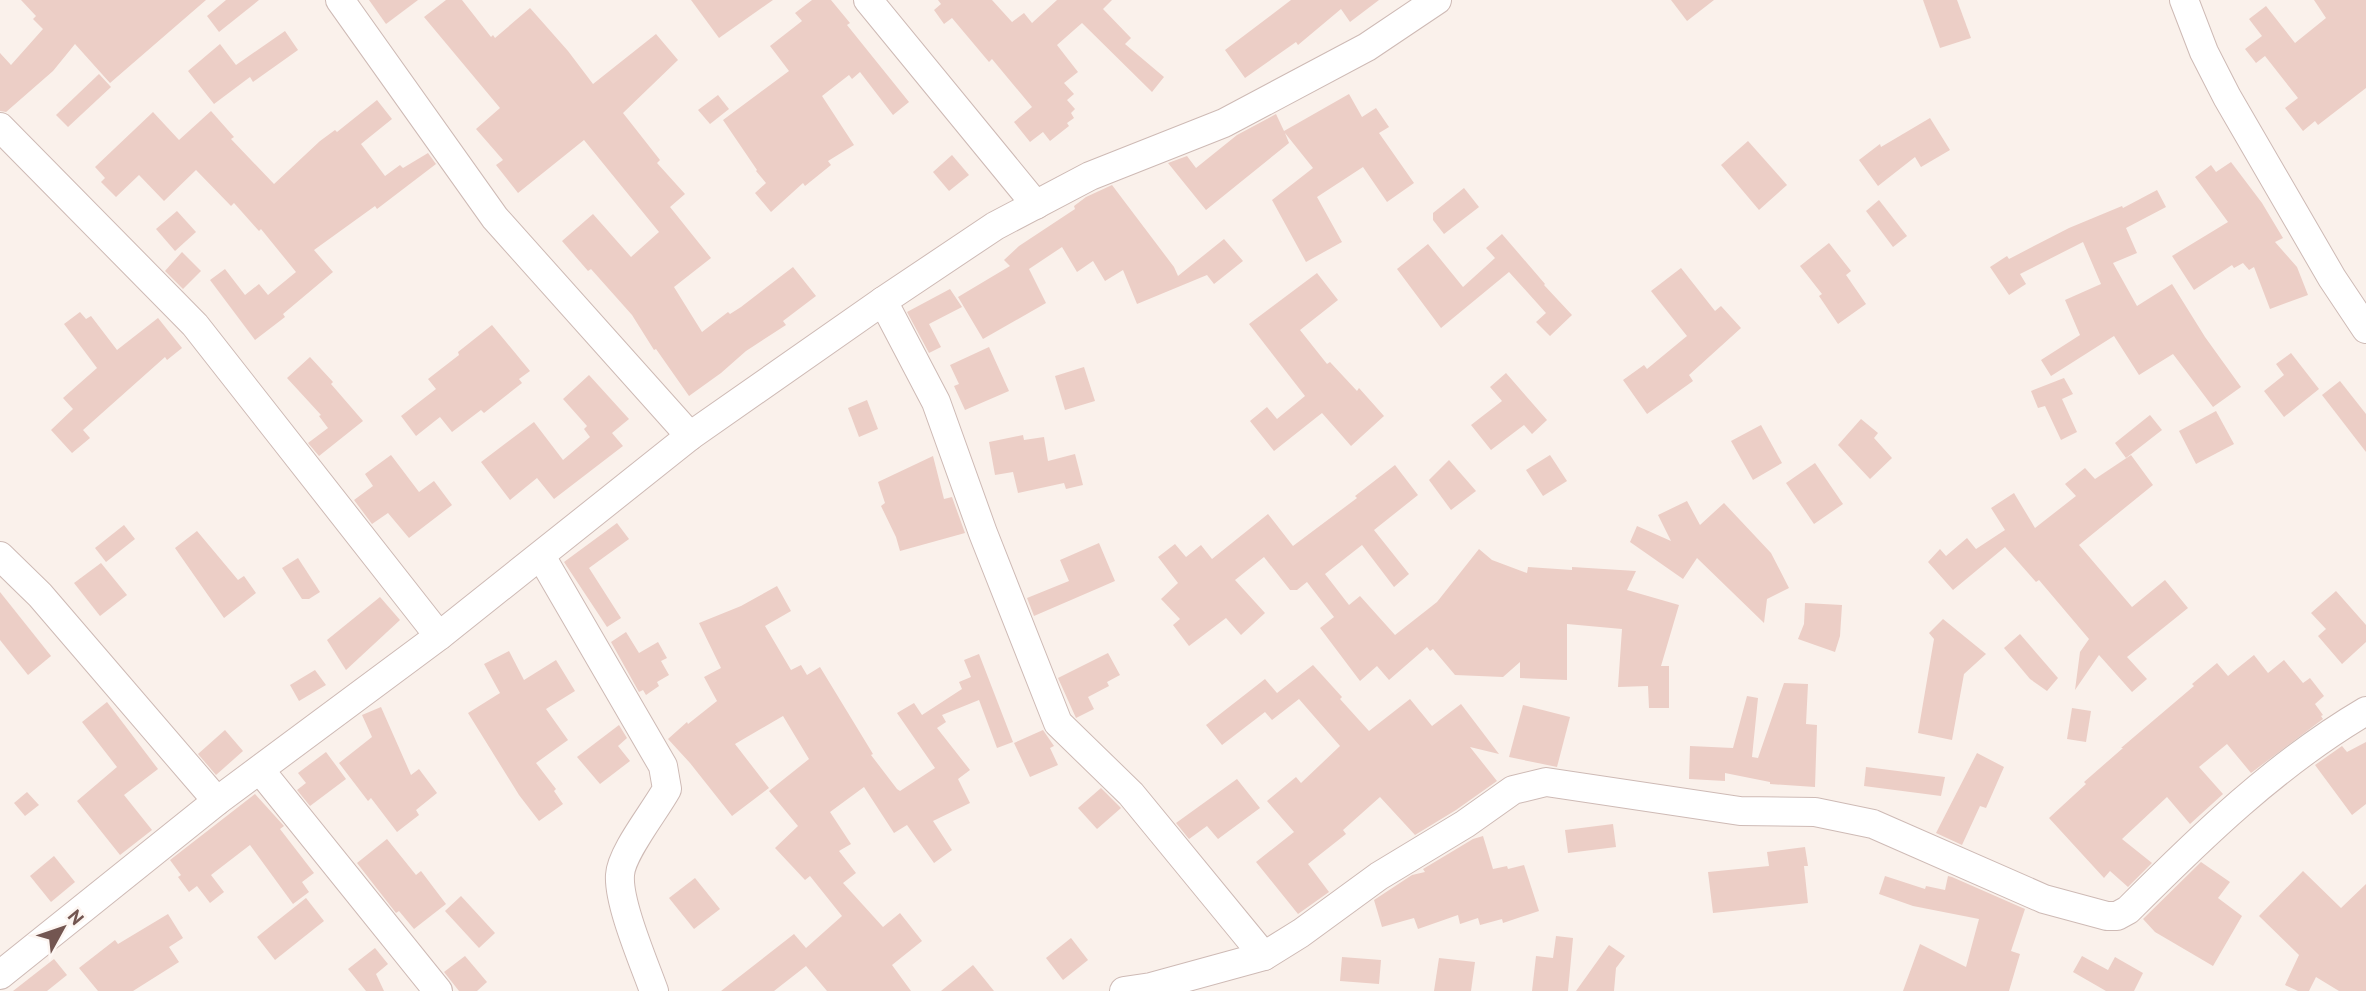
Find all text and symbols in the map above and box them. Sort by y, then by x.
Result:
north arrow [28,893,98,963]
text: N [63,905,89,930]

